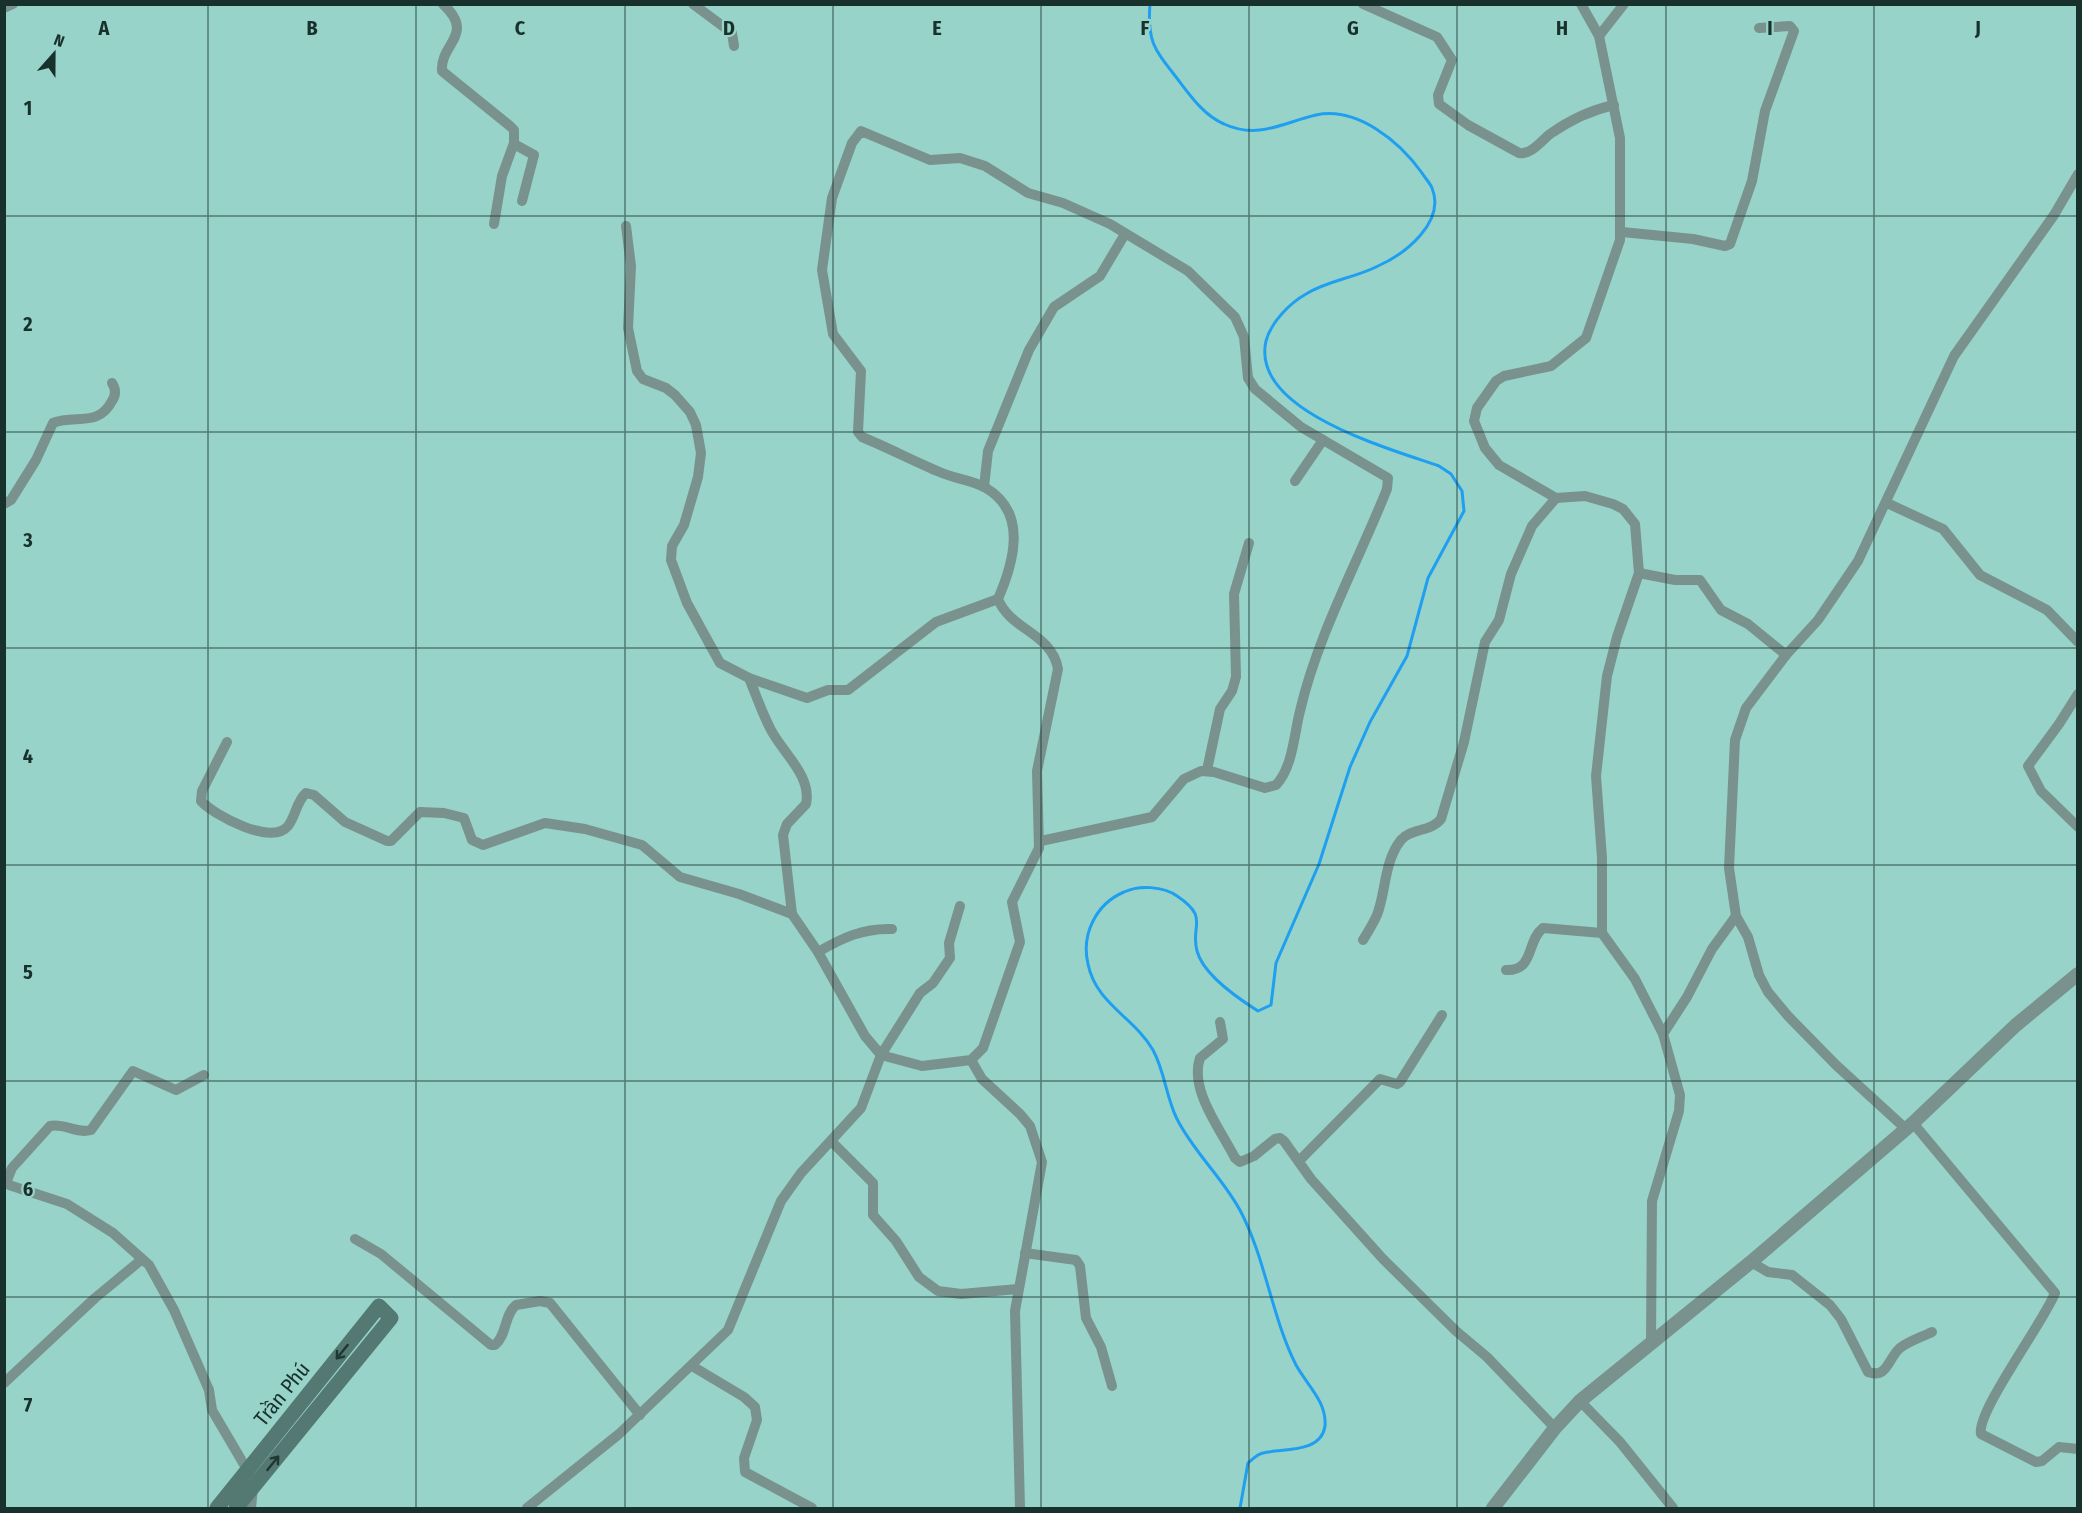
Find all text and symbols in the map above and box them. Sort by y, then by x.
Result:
text: A [98,16,111,40]
text: B [306,16,318,40]
text: C [515,16,526,40]
text: D [723,16,735,40]
text: E [932,16,942,40]
text: F [1141,16,1150,40]
text: G [1347,16,1359,40]
text: H [1556,16,1568,40]
text: I [1767,16,1773,40]
text: J [1974,16,1981,40]
north arrow [24,24,84,84]
text: N [51,30,67,51]
text: 1 [24,96,32,120]
text: 2 [22,312,33,336]
text: 3 [22,528,33,552]
text: 4 [23,744,33,768]
text: 5 [23,960,33,984]
text: 6 [23,1177,33,1201]
one-way arrow [336,1344,349,1360]
street label: Trần Phú [248,1357,316,1431]
text: 7 [24,1393,33,1417]
one-way arrow [266,1456,280,1471]

